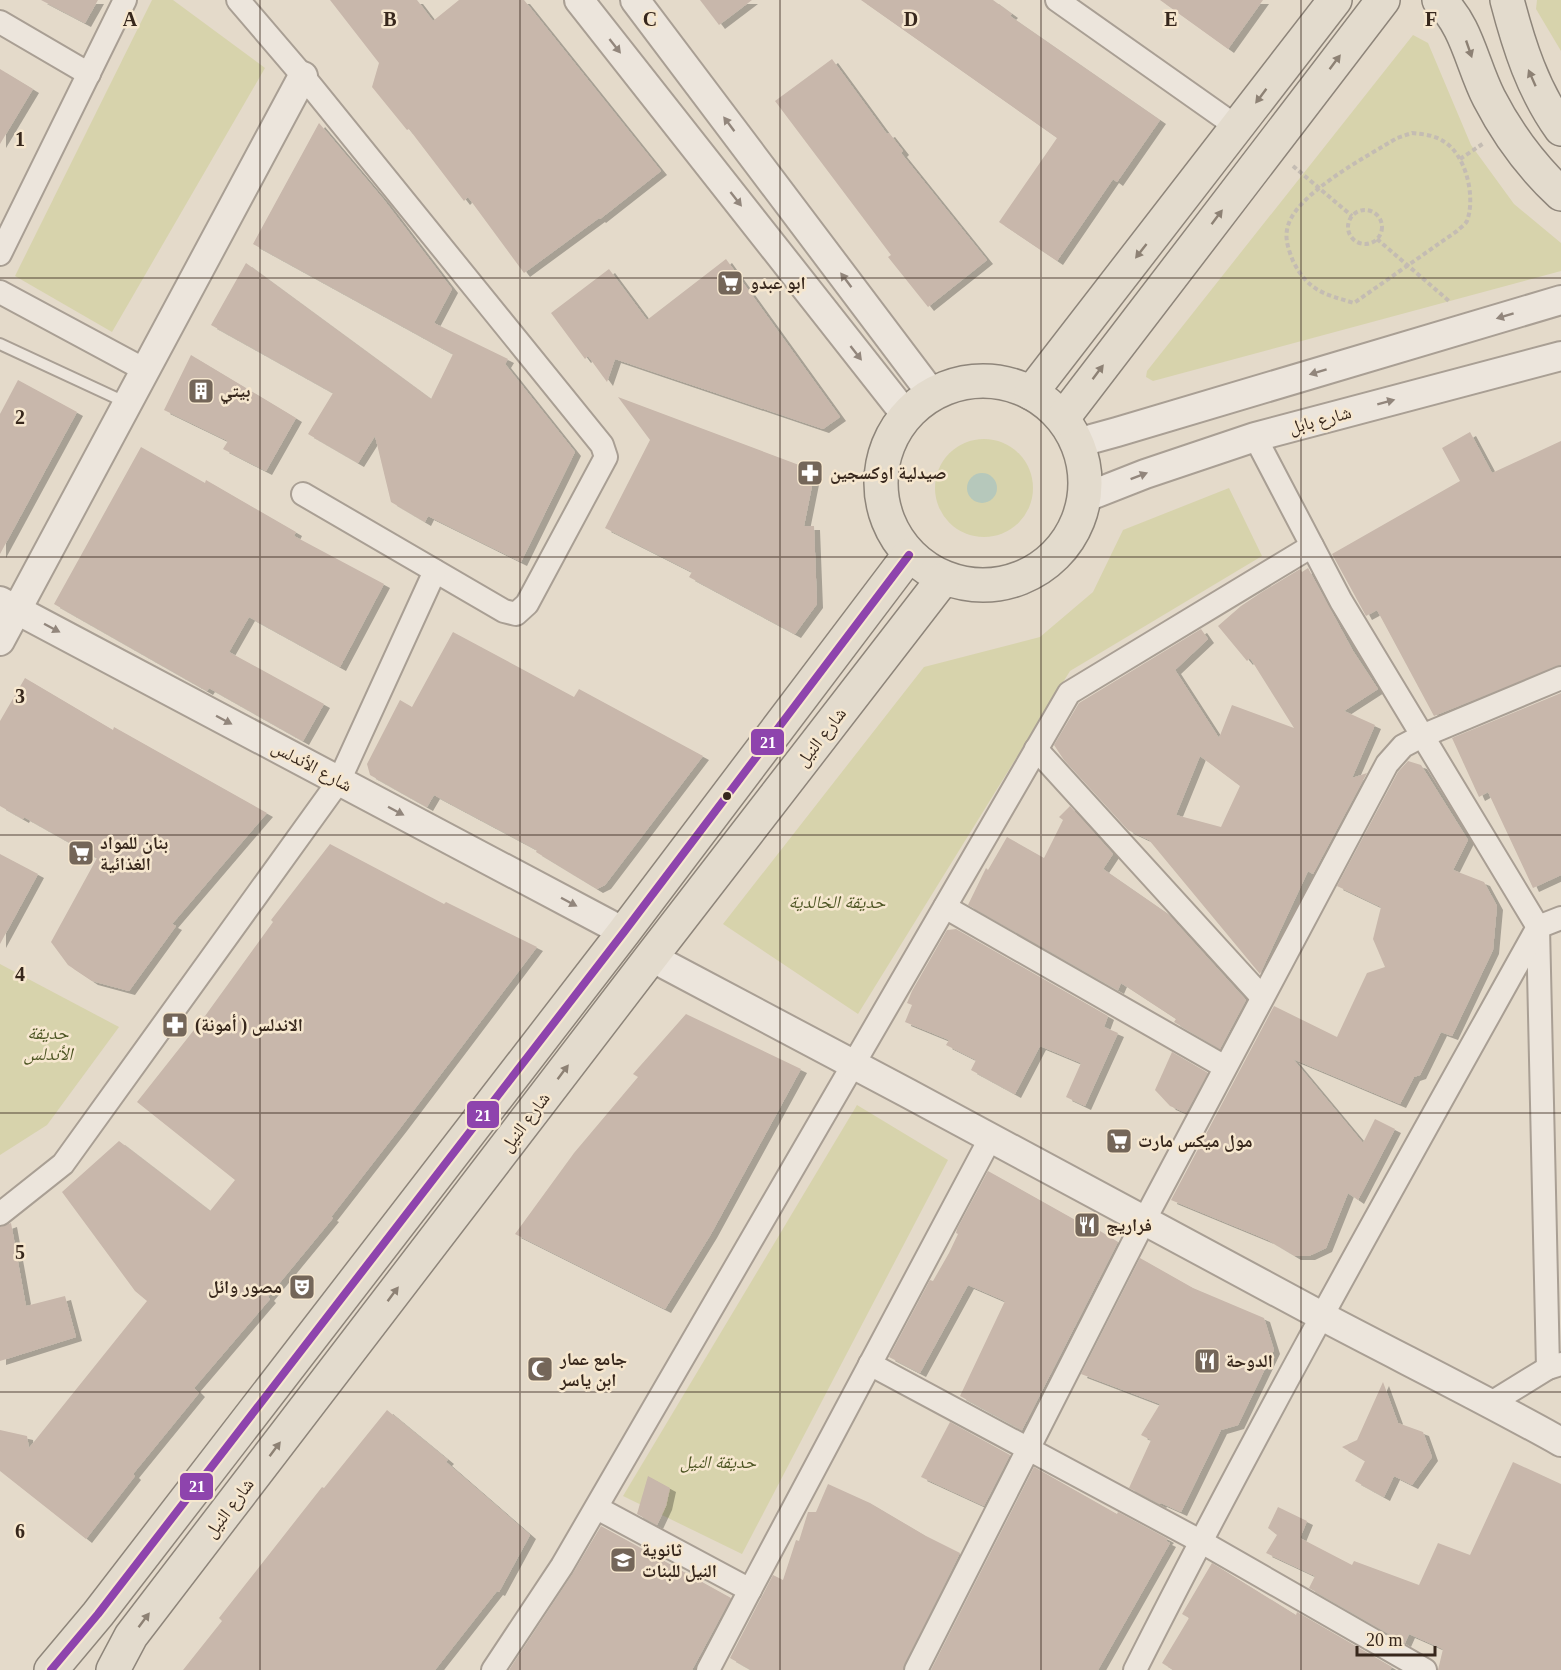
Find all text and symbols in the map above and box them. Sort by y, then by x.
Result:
text: A [123,8,138,30]
text: B [383,8,397,30]
text: C [643,8,657,30]
text: D [904,8,918,30]
text: E [1164,8,1178,30]
text: F [1425,8,1437,30]
one-way arrow [609,38,622,54]
one-way arrow [1464,40,1474,58]
one-way arrow [1329,54,1342,70]
one-way arrow [1527,69,1537,87]
one-way arrow [1255,88,1267,104]
one-way arrow [723,117,735,133]
text: 1 [15,128,25,150]
one-way arrow [729,192,741,207]
one-way arrow [1210,209,1223,225]
one-way arrow [1136,243,1148,258]
supermarket icon: ابو عبدو [715,268,745,298]
one-way arrow [840,272,853,288]
place label: ابو عبدو [750,273,806,294]
one-way arrow [1496,312,1514,321]
one-way arrow [850,345,863,361]
one-way arrow [1092,364,1105,380]
one-way arrow [1309,368,1327,377]
building icon: بيتي [186,376,216,406]
place label: بيتي [220,381,250,405]
one-way arrow [1376,397,1395,407]
street label: شارع بابل [1287,402,1354,439]
text: 2 [15,406,25,428]
pharmacy icon: صيدلية اوكسجين [795,458,825,488]
place label: صيدلية اوكسجين [830,463,946,484]
one-way arrow [1130,471,1148,481]
one-way arrow [43,623,60,633]
text: 3 [15,685,25,707]
street label: شارع النيل [792,704,851,771]
one-way arrow [215,714,233,724]
line badge: 21 [750,728,785,756]
text: 21 [760,734,776,751]
street label: شارع الأندلس [268,737,356,796]
unlabelled marker [721,790,733,802]
one-way arrow [388,806,405,816]
place label: بنان للمواد الغذائية [100,833,168,874]
supermarket icon: بنان للمواد الغذائية [66,838,96,868]
park label: حديقة الخالدية [788,892,886,912]
one-way arrow [560,897,577,907]
text: 4 [15,963,25,985]
pharmacy icon: الاندلس ( أمونة) [160,1010,190,1040]
place label: الاندلس ( أمونة) [195,1014,303,1036]
park label: حديقة الأندلس [23,1023,74,1065]
one-way arrow [556,1064,569,1080]
street label: شارع النيل [496,1088,555,1156]
line badge: 21 [466,1100,500,1129]
text: 21 [475,1107,491,1124]
supermarket icon: مول ميكس مارت [1104,1126,1134,1156]
place label: مول ميكس مارت [1138,1131,1252,1152]
restaurant icon: فراريج [1072,1210,1102,1240]
place label: فراريج [1106,1215,1152,1237]
text: 5 [15,1241,25,1263]
theatre icon: مصور وائل [287,1272,317,1302]
place label: مصور وائل [208,1277,282,1298]
one-way arrow [387,1286,399,1301]
restaurant icon: الدوحة [1192,1346,1222,1376]
place label: جامع عمار ابن ياسر [559,1349,627,1391]
place label: الدوحة [1226,1351,1273,1371]
mosque icon: جامع عمار ابن ياسر [525,1354,555,1384]
one-way arrow [268,1441,280,1456]
park label: حديقة النيل [680,1452,757,1473]
line badge: 21 [179,1472,214,1501]
street label: شارع النيل [200,1474,259,1542]
text: 21 [189,1478,205,1495]
text: 6 [15,1520,25,1542]
place label: ثانوية النيل للبنات [642,1540,717,1582]
school or university icon: ثانوية النيل للبنات [608,1545,638,1575]
one-way arrow [137,1612,150,1628]
scale bar [1357,1619,1435,1657]
text: 20 m [1366,1630,1403,1650]

